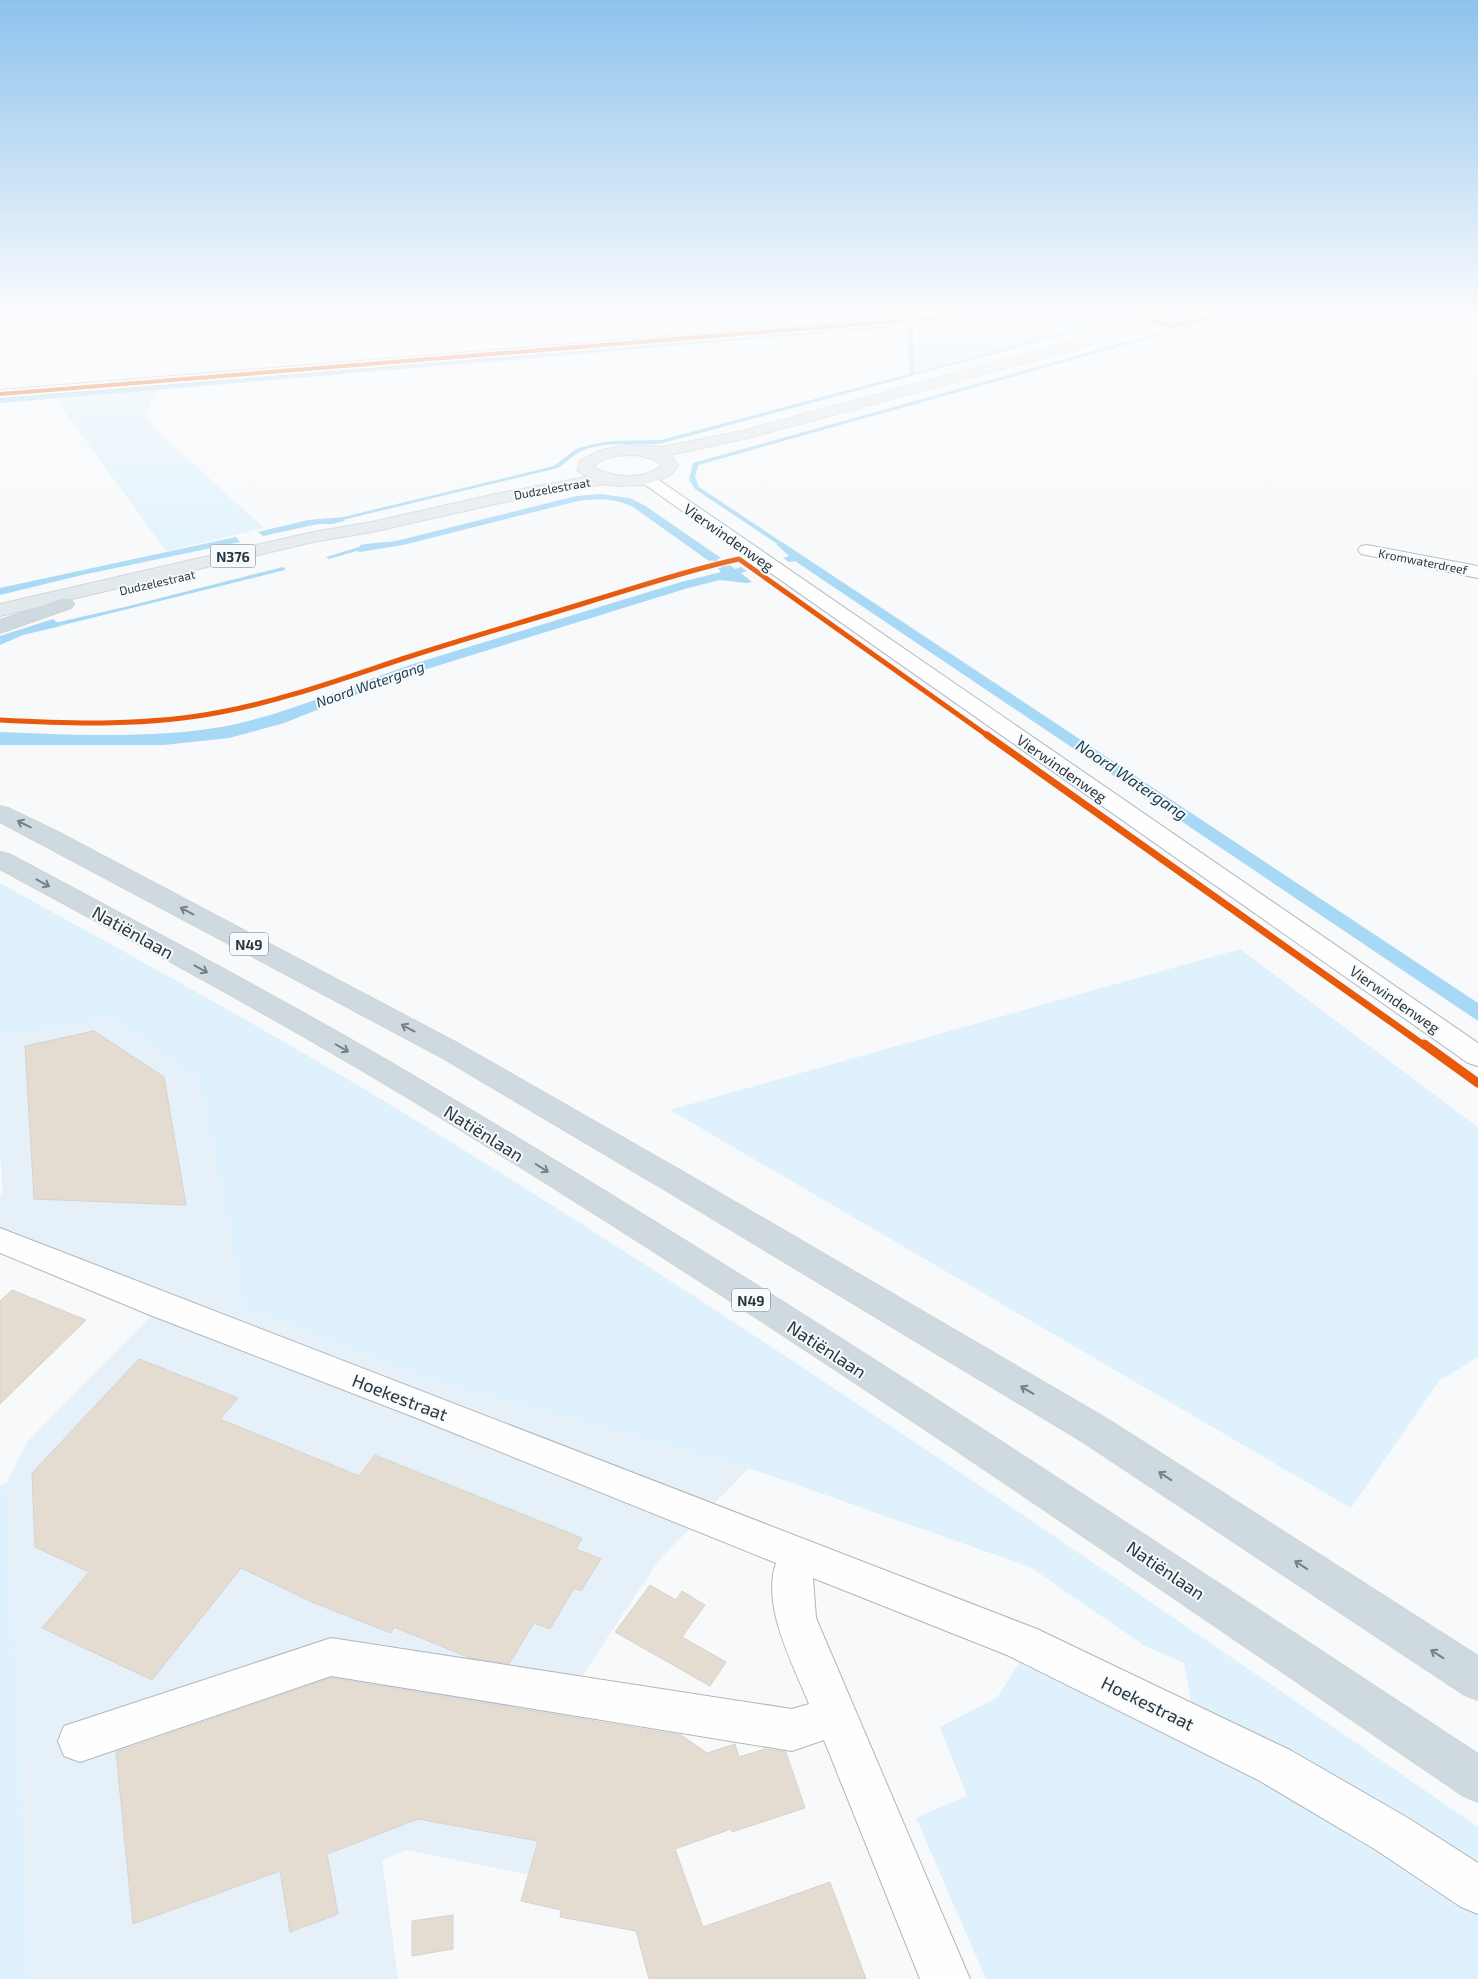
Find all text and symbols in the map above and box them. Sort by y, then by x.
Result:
street label: Dudzelestraat [513,474,592,502]
street label: Vierwindenweg [680,499,778,575]
road number: N376 [210,544,256,568]
street label: Kromwaterdreef [1377,546,1469,577]
street label: Dudzelestraat [118,566,197,598]
water label: Noord Watergang [314,657,426,711]
street label: Vierwindenweg [1013,730,1111,806]
water label: Noord Watergang [1073,735,1191,823]
one-way arrow [16,819,31,829]
one-way arrow [35,878,49,888]
street label: Natiënlaan [88,901,178,963]
one-way arrow [180,906,195,916]
road number: N49 [230,932,268,956]
street label: Vierwindenweg [1346,961,1444,1037]
one-way arrow [193,964,208,974]
one-way arrow [401,1023,415,1033]
one-way arrow [335,1044,349,1054]
street label: Natiënlaan [440,1100,528,1166]
one-way arrow [534,1163,548,1173]
road number: N49 [732,1288,770,1312]
street label: Natiënlaan [783,1315,871,1383]
street label: Hoekestraat [349,1369,451,1425]
one-way arrow [1021,1384,1035,1394]
one-way arrow [1159,1471,1173,1481]
street label: Natiënlaan [1123,1536,1209,1604]
one-way arrow [1295,1560,1309,1570]
one-way arrow [1431,1649,1445,1659]
street label: Hoekestraat [1098,1671,1198,1735]

